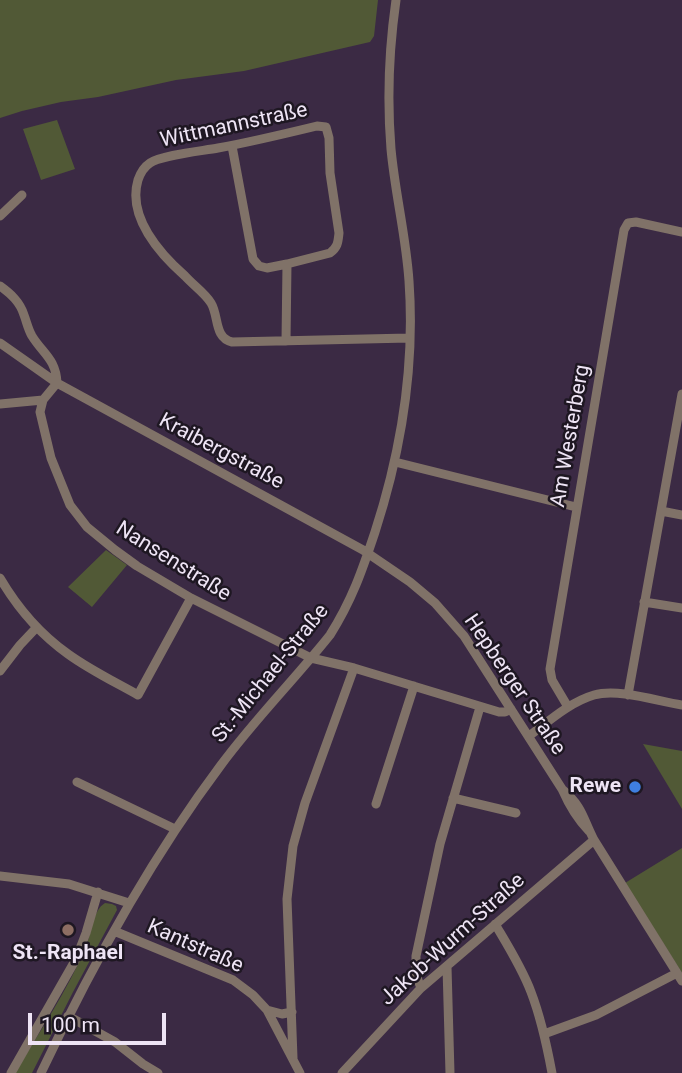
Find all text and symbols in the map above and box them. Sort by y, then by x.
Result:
street label: Wittmannstraße [158,98,310,154]
street label: Am Westerberg [546,363,596,509]
street label: Kraibergstraße [154,409,288,495]
street label: Nansenstraße [111,517,235,607]
street label: St.-Michael-Straße [207,600,335,748]
street label: Hepberger Straße [458,610,570,760]
place label: Rewe [569,774,621,800]
marker: Rewe [627,779,643,795]
street label: Jakob-Wurm-Straße [376,869,530,1011]
street label: Kantstraße [143,915,247,979]
marker: St.-Raphael [60,922,76,938]
place label: St.-Raphael [13,941,123,967]
scale bar [32,1000,170,1044]
text: 100 m [41,1013,100,1037]

